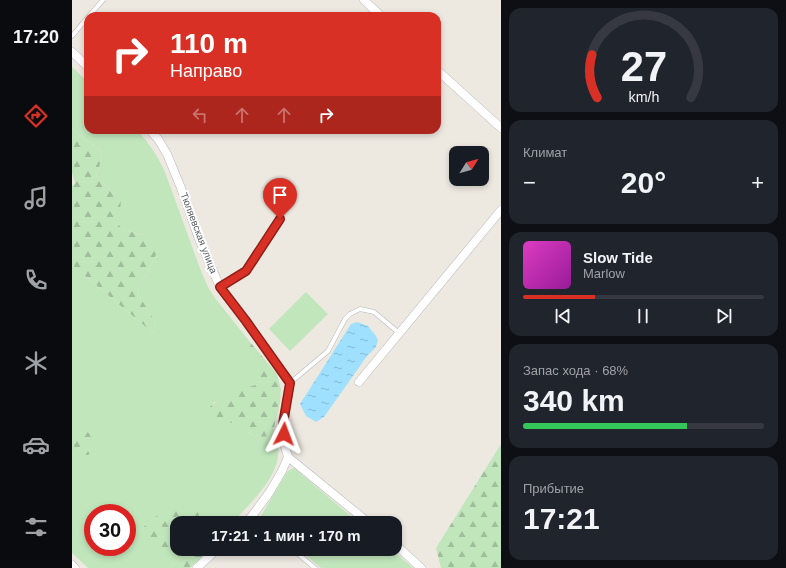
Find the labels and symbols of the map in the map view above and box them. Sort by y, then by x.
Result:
north arrow [449,146,489,186]
pin [263,178,297,219]
street label: Тюляевская улица [178,191,220,275]
position arrow [263,413,305,455]
speed limit sign: 30 [84,504,136,556]

